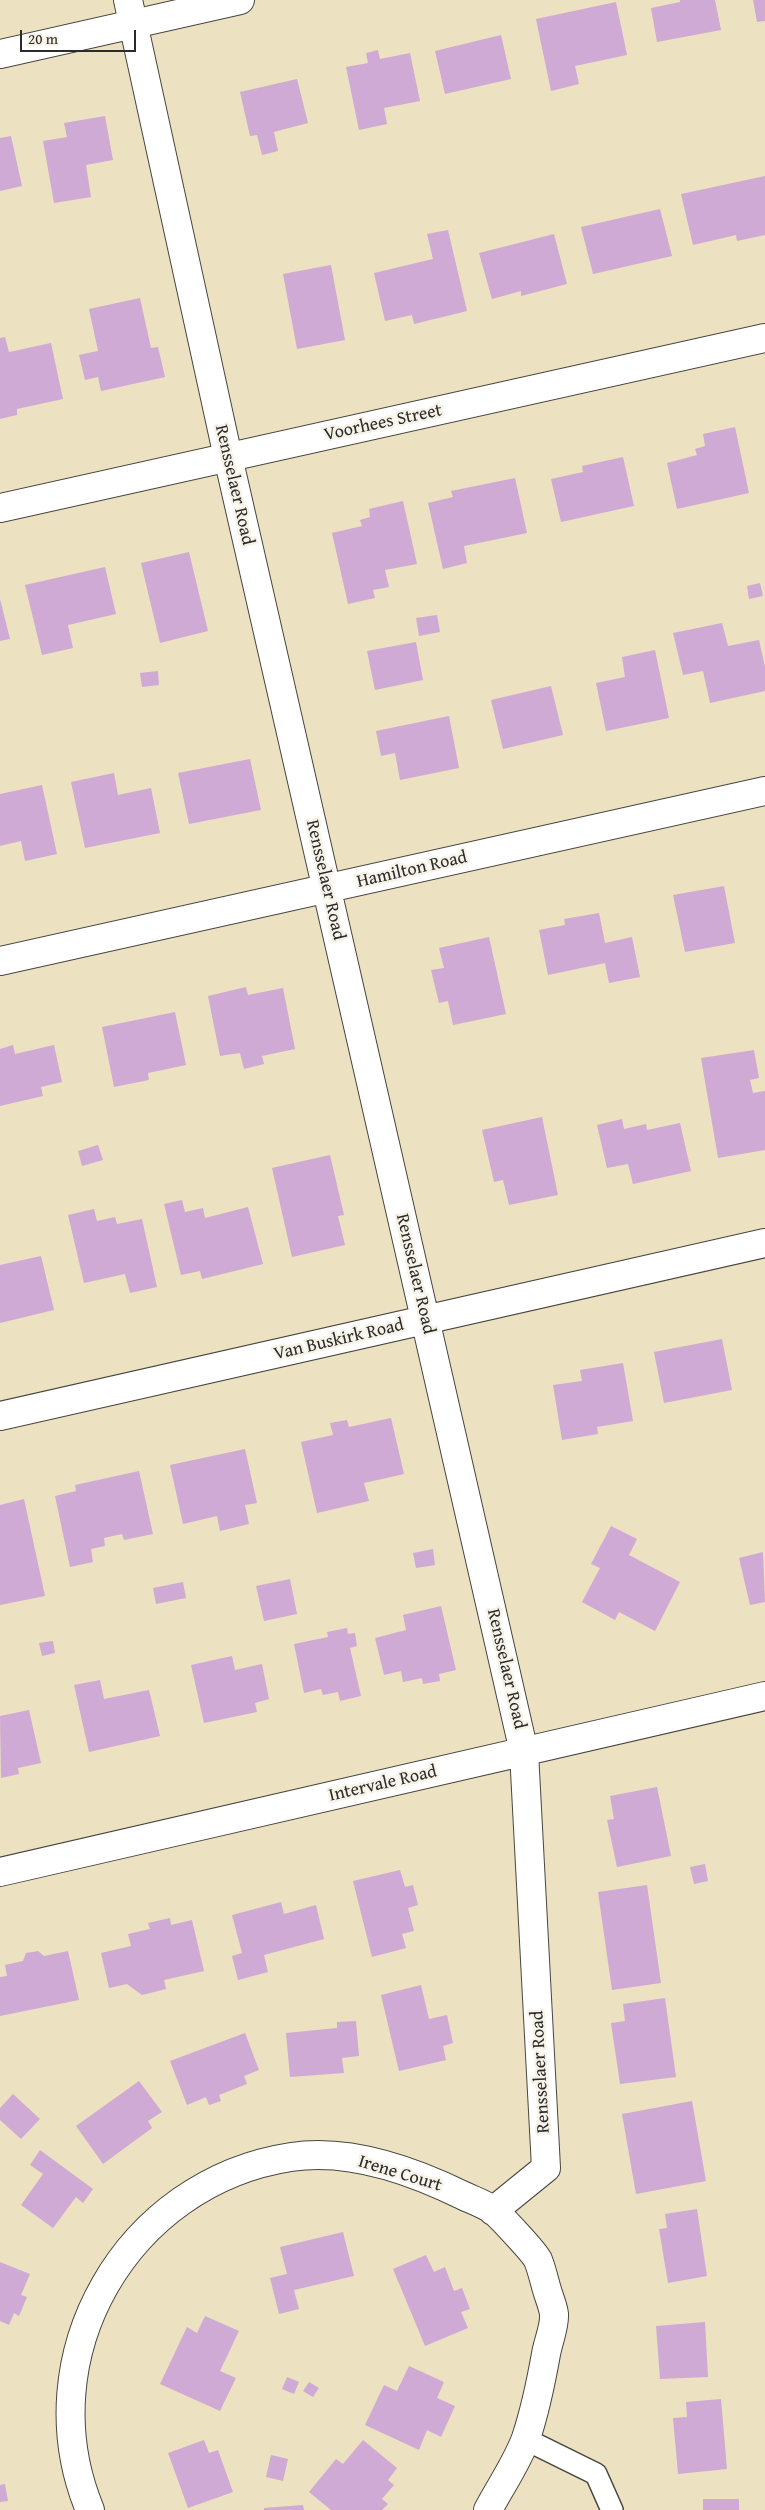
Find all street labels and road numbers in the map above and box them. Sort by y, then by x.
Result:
street label: Voorhees Street [322,400,444,446]
street label: Rensselaer Road [210,423,258,547]
street label: Rensselaer Road [301,818,349,942]
street label: Hamilton Road [355,847,469,893]
street label: Rensselaer Road [391,1212,439,1336]
street label: Van Buskirk Road [272,1315,406,1365]
street label: Rensselaer Road [482,1607,530,1731]
street label: Intervale Road [327,1761,439,1807]
street label: Rensselaer Road [527,2010,555,2134]
street label: Irene Court [356,2151,444,2197]

